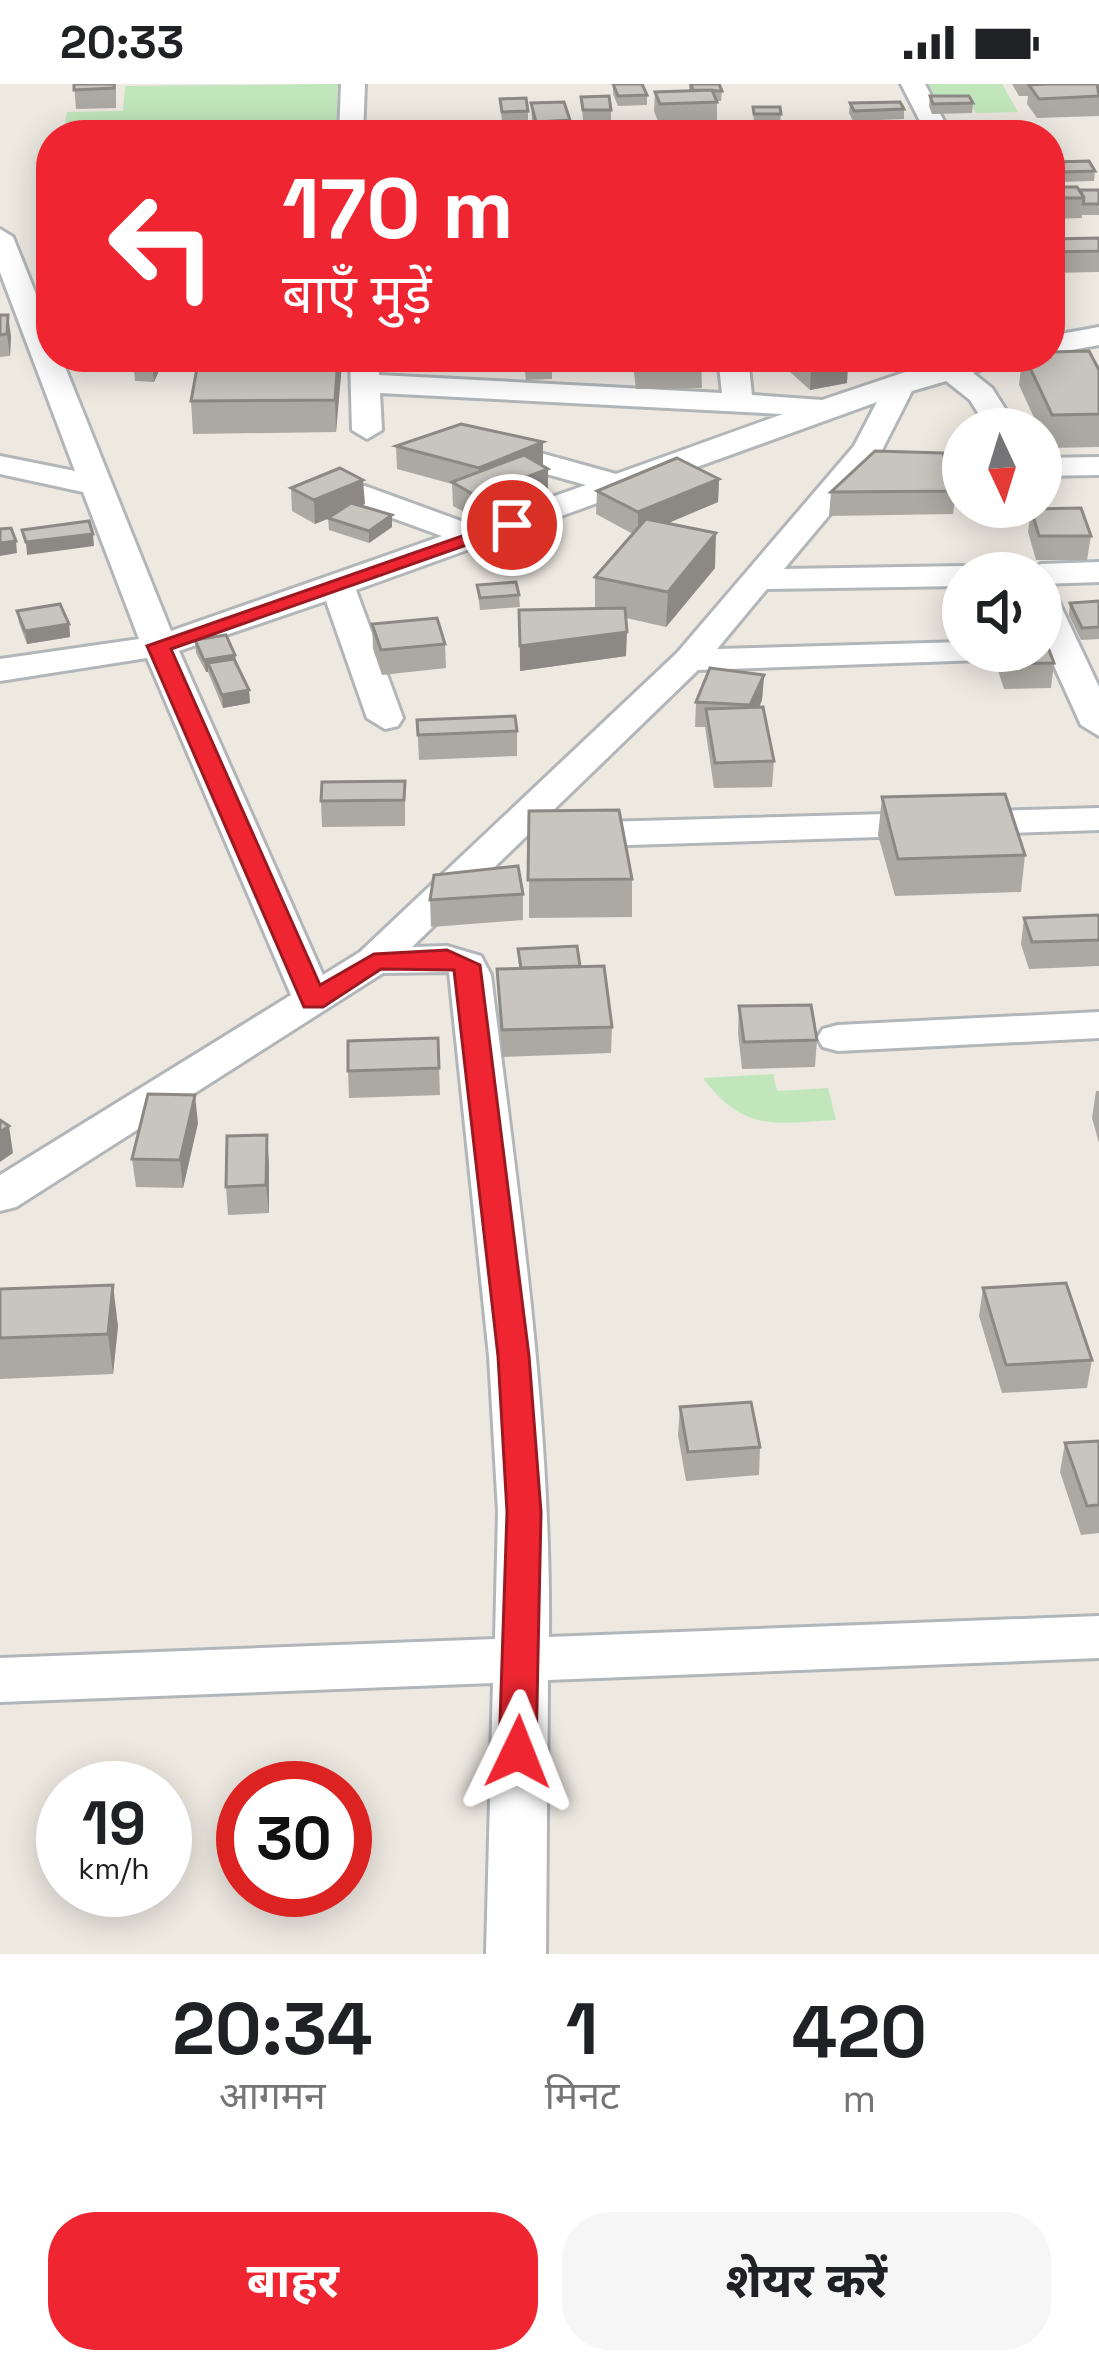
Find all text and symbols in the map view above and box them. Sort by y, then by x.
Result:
text: 20:33 [60,14,184,71]
text: 170 m [282,155,514,263]
icon: left [84,168,240,324]
text: बाएँ मुड़ें [282,260,432,329]
north arrow [942,408,1062,528]
map controls [942,408,1062,672]
pin [461,474,563,576]
icon: arrive [479,492,545,558]
button: sound [942,552,1062,672]
position arrow [455,1689,581,1815]
speed limit sign: 30 [216,1761,372,1917]
text: 19 [82,1785,146,1862]
text: km/h [78,1849,150,1888]
text: 20:34 [172,1983,373,2075]
text: 1 [566,1983,598,2075]
text: 420 [792,1986,927,2078]
text: आगमन [219,2071,326,2120]
text: मिनट [545,2071,619,2120]
text: m [842,2074,876,2123]
button: बाहर [48,2212,538,2350]
button: शेयर करें [562,2212,1051,2350]

